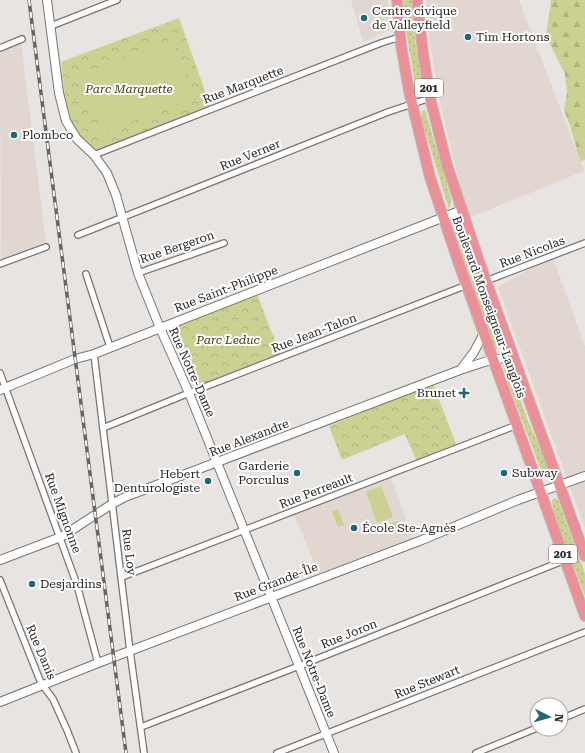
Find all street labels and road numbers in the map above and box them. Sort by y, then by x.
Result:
street label: Rue Marquette [201,63,286,107]
road number: 201 [415,79,443,97]
street label: Rue Verner [218,137,282,173]
street label: Boulevard Monseigneur-Langlois [449,214,529,400]
street label: Rue Bergeron [138,228,216,266]
street label: Rue Nicolas [497,233,567,271]
street label: Rue Saint-Philippe [172,263,280,315]
street label: Rue Jean-Talon [269,310,359,356]
street label: Rue Notre-Dame [166,325,218,419]
street label: Rue Alexandre [207,416,291,460]
street label: Rue Perreault [277,470,355,511]
street label: Rue Mignonne [42,471,84,555]
street label: Rue Loy [119,528,139,577]
road number: 201 [549,545,577,563]
street label: Rue Grande-Île [232,560,320,604]
street label: Rue Joron [319,616,379,652]
street label: Rue Danis [23,622,59,682]
street label: Rue Notre-Dame [289,625,339,720]
street label: Rue Stewart [392,662,462,701]

